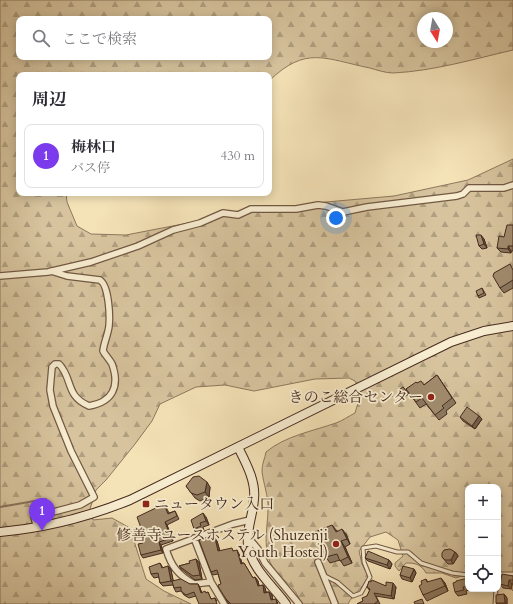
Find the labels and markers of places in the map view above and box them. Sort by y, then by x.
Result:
place label: きのこ総合センター [289,387,423,407]
marker: きのこ総合センター [426,392,436,402]
place label: ニュータウン入口 [154,494,274,514]
pin: 1 [29,498,55,531]
marker: ニュータウン入口 [141,499,151,509]
place label: 修善寺ユースホステル (Shuzenji Youth Hostel) [117,525,328,562]
marker: 修善寺ユースホステル (Shuzenji Youth Hostel) [331,539,341,549]

